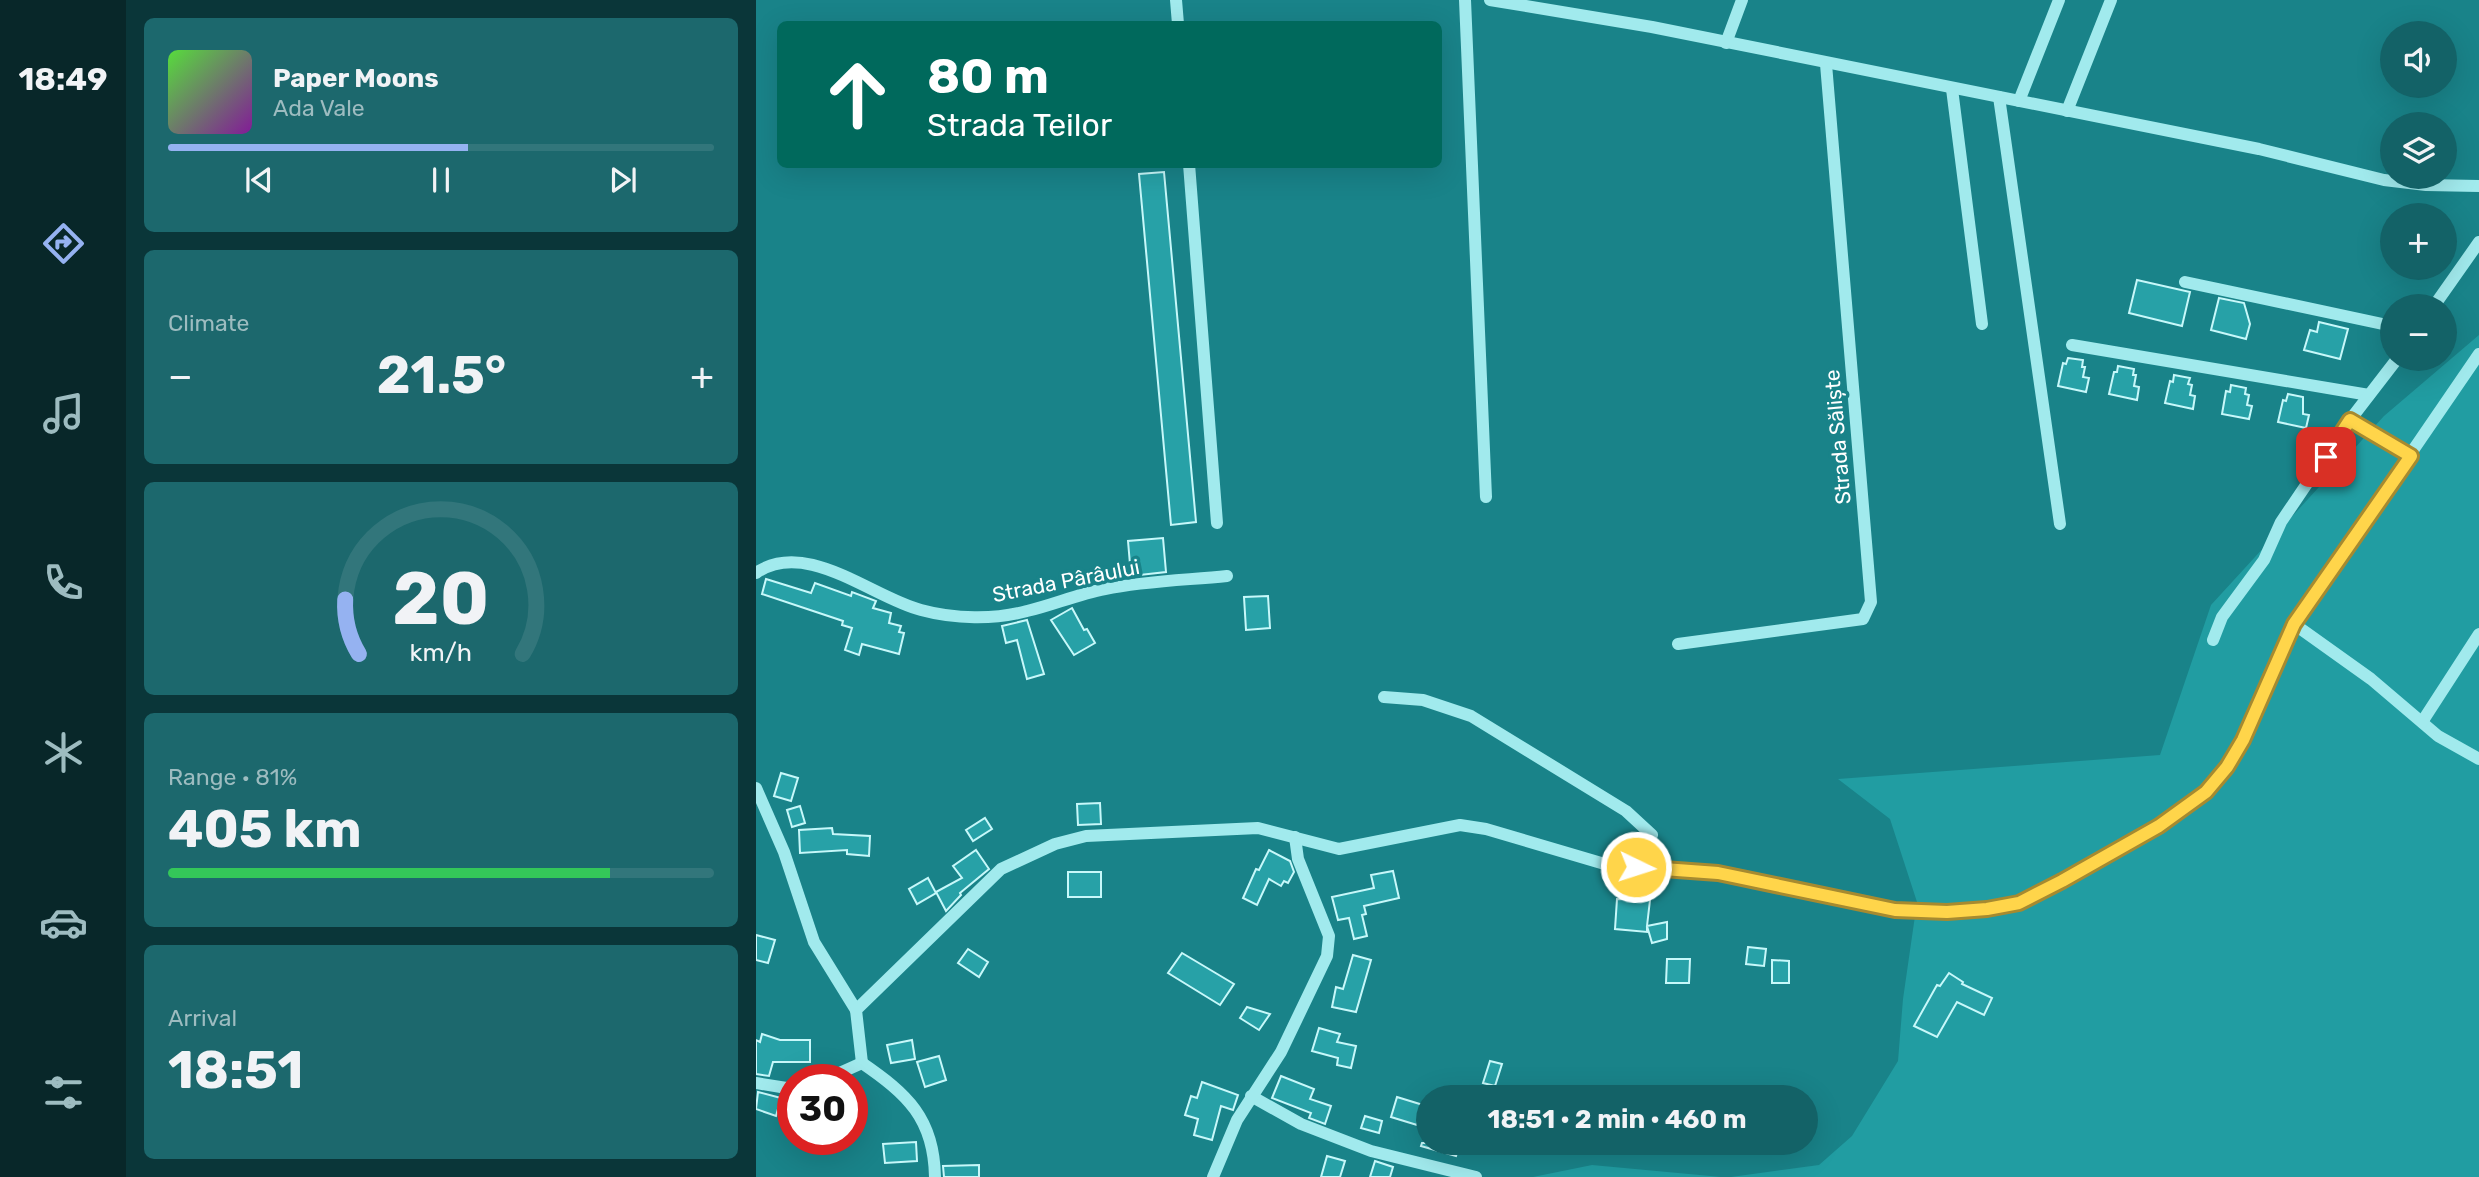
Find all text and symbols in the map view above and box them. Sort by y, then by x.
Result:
map controls [2380,21,2457,371]
button: sound [2380,21,2457,98]
text: 80 m [927,47,1049,105]
icon: ahead [812,49,903,140]
text: 18:49 [18,60,108,98]
text: Paper Moons [273,63,439,94]
text: Ada Vale [273,94,365,122]
text: Strada Teilor [927,106,1112,144]
button: layers [2380,112,2457,189]
icon: previous [240,161,278,199]
icon: pause [422,161,460,199]
icon: next [604,161,642,199]
button: + [2380,203,2457,280]
icon: directions [39,219,88,268]
button: − [2380,294,2457,371]
text: Climate [168,309,249,337]
text: 21.5° [377,344,506,406]
text: − [168,353,193,399]
text: + [690,353,714,399]
street label: Strada Săliște [1819,369,1856,506]
icon: music [39,389,88,438]
pin [2296,427,2356,487]
icon: arrive [2307,438,2345,476]
street label: Strada Pârâului [990,554,1142,607]
text: 20 [393,557,489,643]
icon: phone [39,558,88,607]
text: km/h [410,638,472,667]
icon: climate [39,728,88,777]
text: Range · 81% [168,763,297,791]
text: 405 km [168,798,362,860]
position arrow [1599,830,1673,904]
icon: car [39,898,88,947]
text: Arrival [168,1004,237,1032]
text: 18:51 [168,1039,303,1101]
speed limit sign: 30 [777,1064,868,1155]
icon: filters [39,1068,88,1117]
text: 18:51 · 2 min · 460 m [1487,1104,1747,1135]

